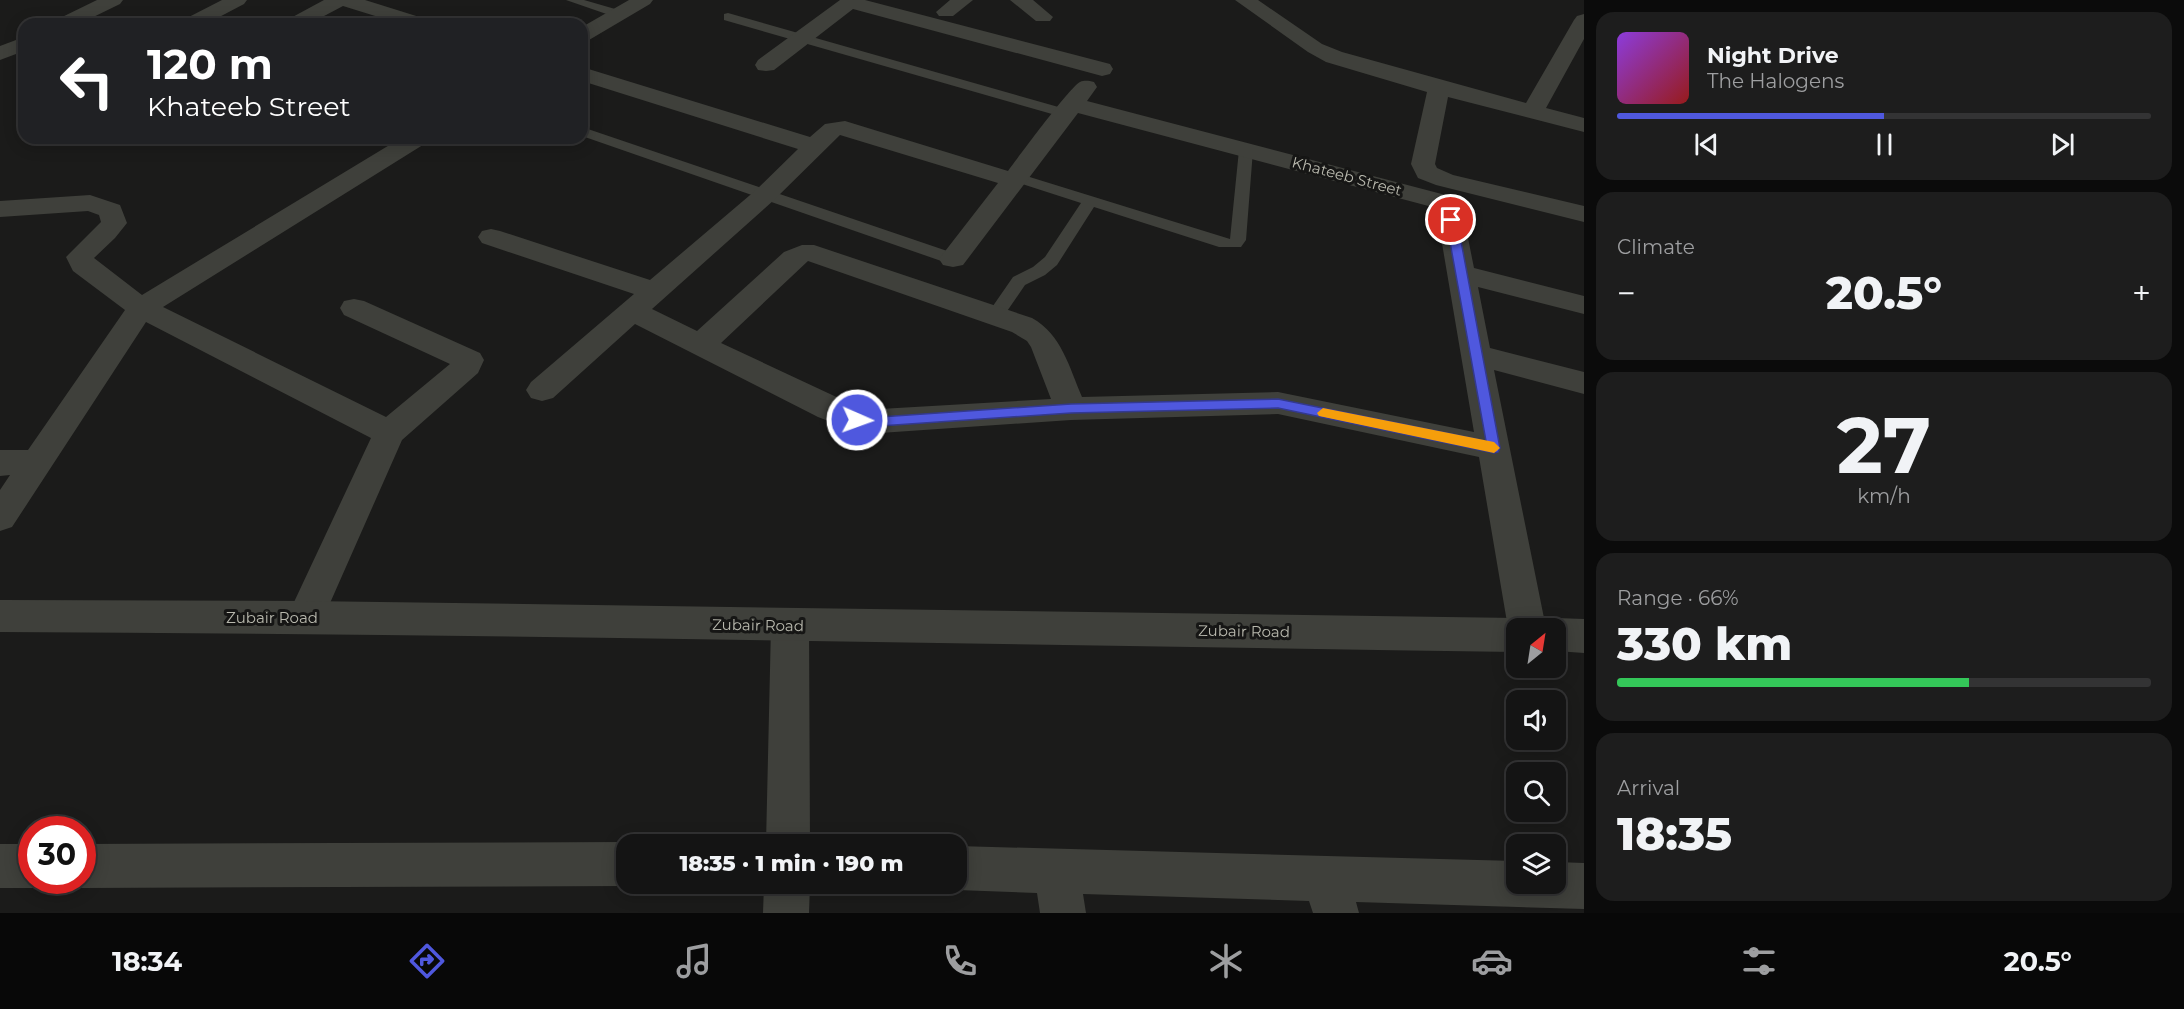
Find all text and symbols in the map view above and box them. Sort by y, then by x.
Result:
text: 120 m [147,38,273,90]
icon: left [48,42,126,120]
text: Night Drive [1707,42,1839,69]
text: The Halogens [1707,69,1844,93]
text: Khateeb Street [147,90,350,123]
icon: previous [1690,128,1723,161]
icon: pause [1868,128,1901,161]
icon: next [2046,128,2079,161]
street label: Khateeb Street [1290,152,1404,200]
pin [1425,194,1476,245]
icon: arrive [1434,203,1467,236]
text: Climate [1617,235,1695,259]
text: 20.5° [1826,265,1942,320]
text: − [1617,273,1636,313]
text: + [2132,273,2151,313]
position arrow [825,388,889,452]
text: 27 [1837,397,1931,493]
text: km/h [1857,484,1911,508]
text: Range · 66% [1617,586,1739,610]
street label: Zubair Road [226,608,318,627]
street label: Zubair Road [712,615,804,635]
text: 330 km [1617,616,1792,671]
north arrow [1506,618,1566,678]
map controls [1506,618,1566,894]
street label: Zubair Road [1198,621,1290,641]
button: sound [1506,690,1566,750]
button: search [1506,762,1566,822]
text: Arrival [1617,776,1680,800]
text: 18:35 [1617,806,1732,861]
speed limit sign: 30 [18,816,96,894]
button: layers [1506,834,1566,894]
text: 18:35 · 1 min · 190 m [679,850,904,877]
icon: directions [406,940,448,982]
icon: music [673,940,715,982]
icon: phone [939,940,981,982]
icon: climate [1205,940,1247,982]
icon: car [1471,940,1513,982]
icon: filters [1738,940,1780,982]
text: 18:34 [112,945,182,978]
text: 20.5° [2004,945,2072,978]

